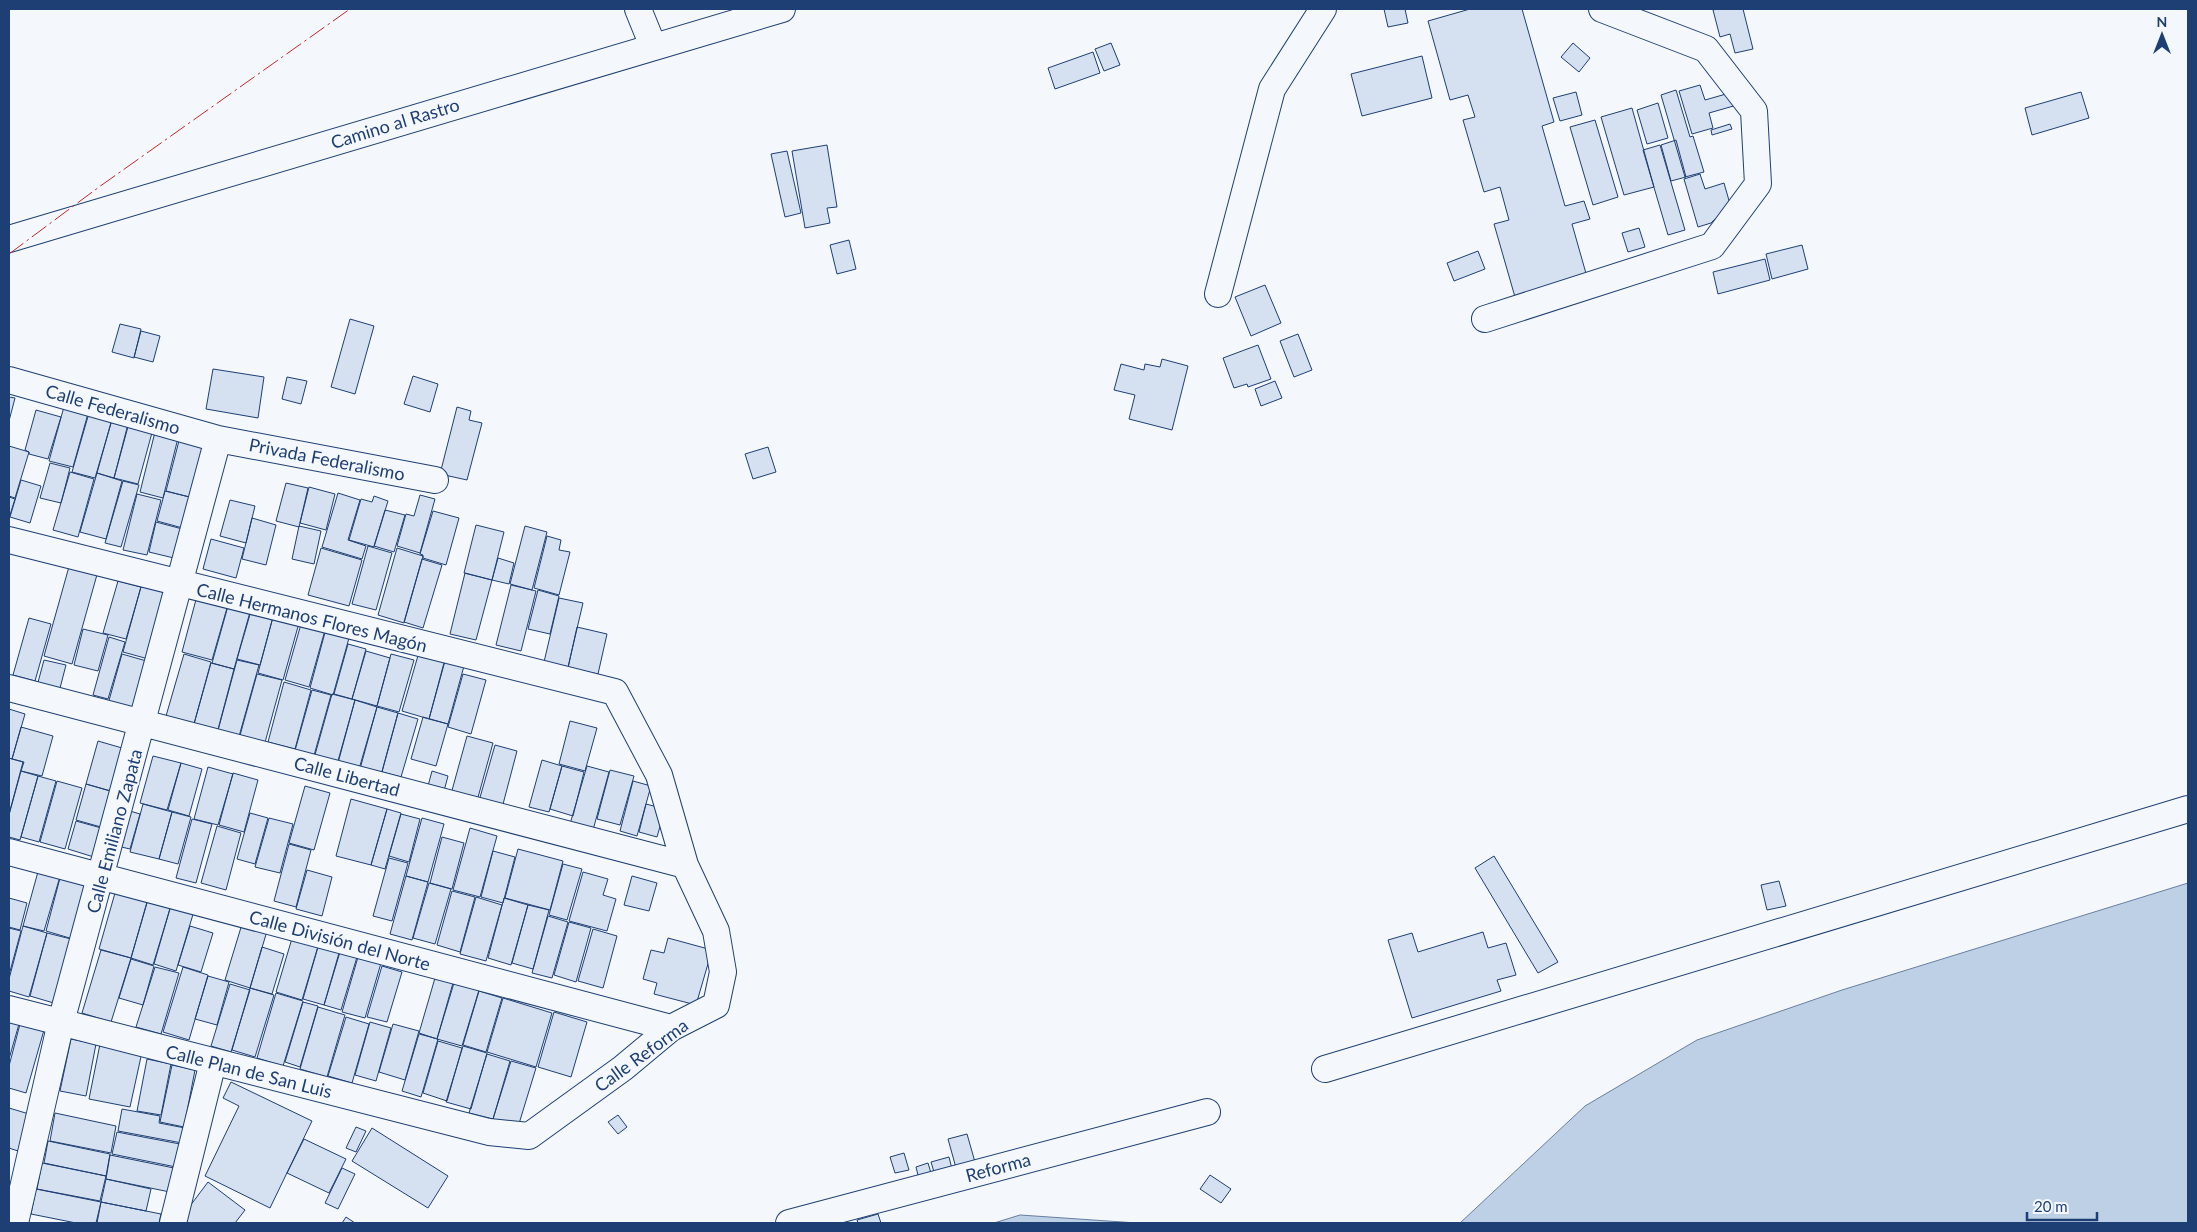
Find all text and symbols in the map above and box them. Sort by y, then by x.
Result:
north arrow [2137,10,2187,60]
text: N [2157,13,2167,30]
street label: Camino al Rastro [328,93,462,153]
street label: Calle Federalismo [43,379,183,439]
street label: Privada Federalismo [247,433,407,485]
street label: Calle Hermanos Flores Magón [194,578,430,656]
street label: Calle Emiliano Zapata [81,746,147,916]
street label: Calle Libertad [292,751,402,801]
street label: Calle División del Norte [247,905,433,975]
street label: Calle Reforma [590,1014,692,1096]
street label: Calle Plan de San Luis [164,1040,335,1102]
street label: Reforma [963,1148,1033,1186]
scale bar [2027,1190,2097,1222]
text: 20 m [2034,1197,2068,1215]

